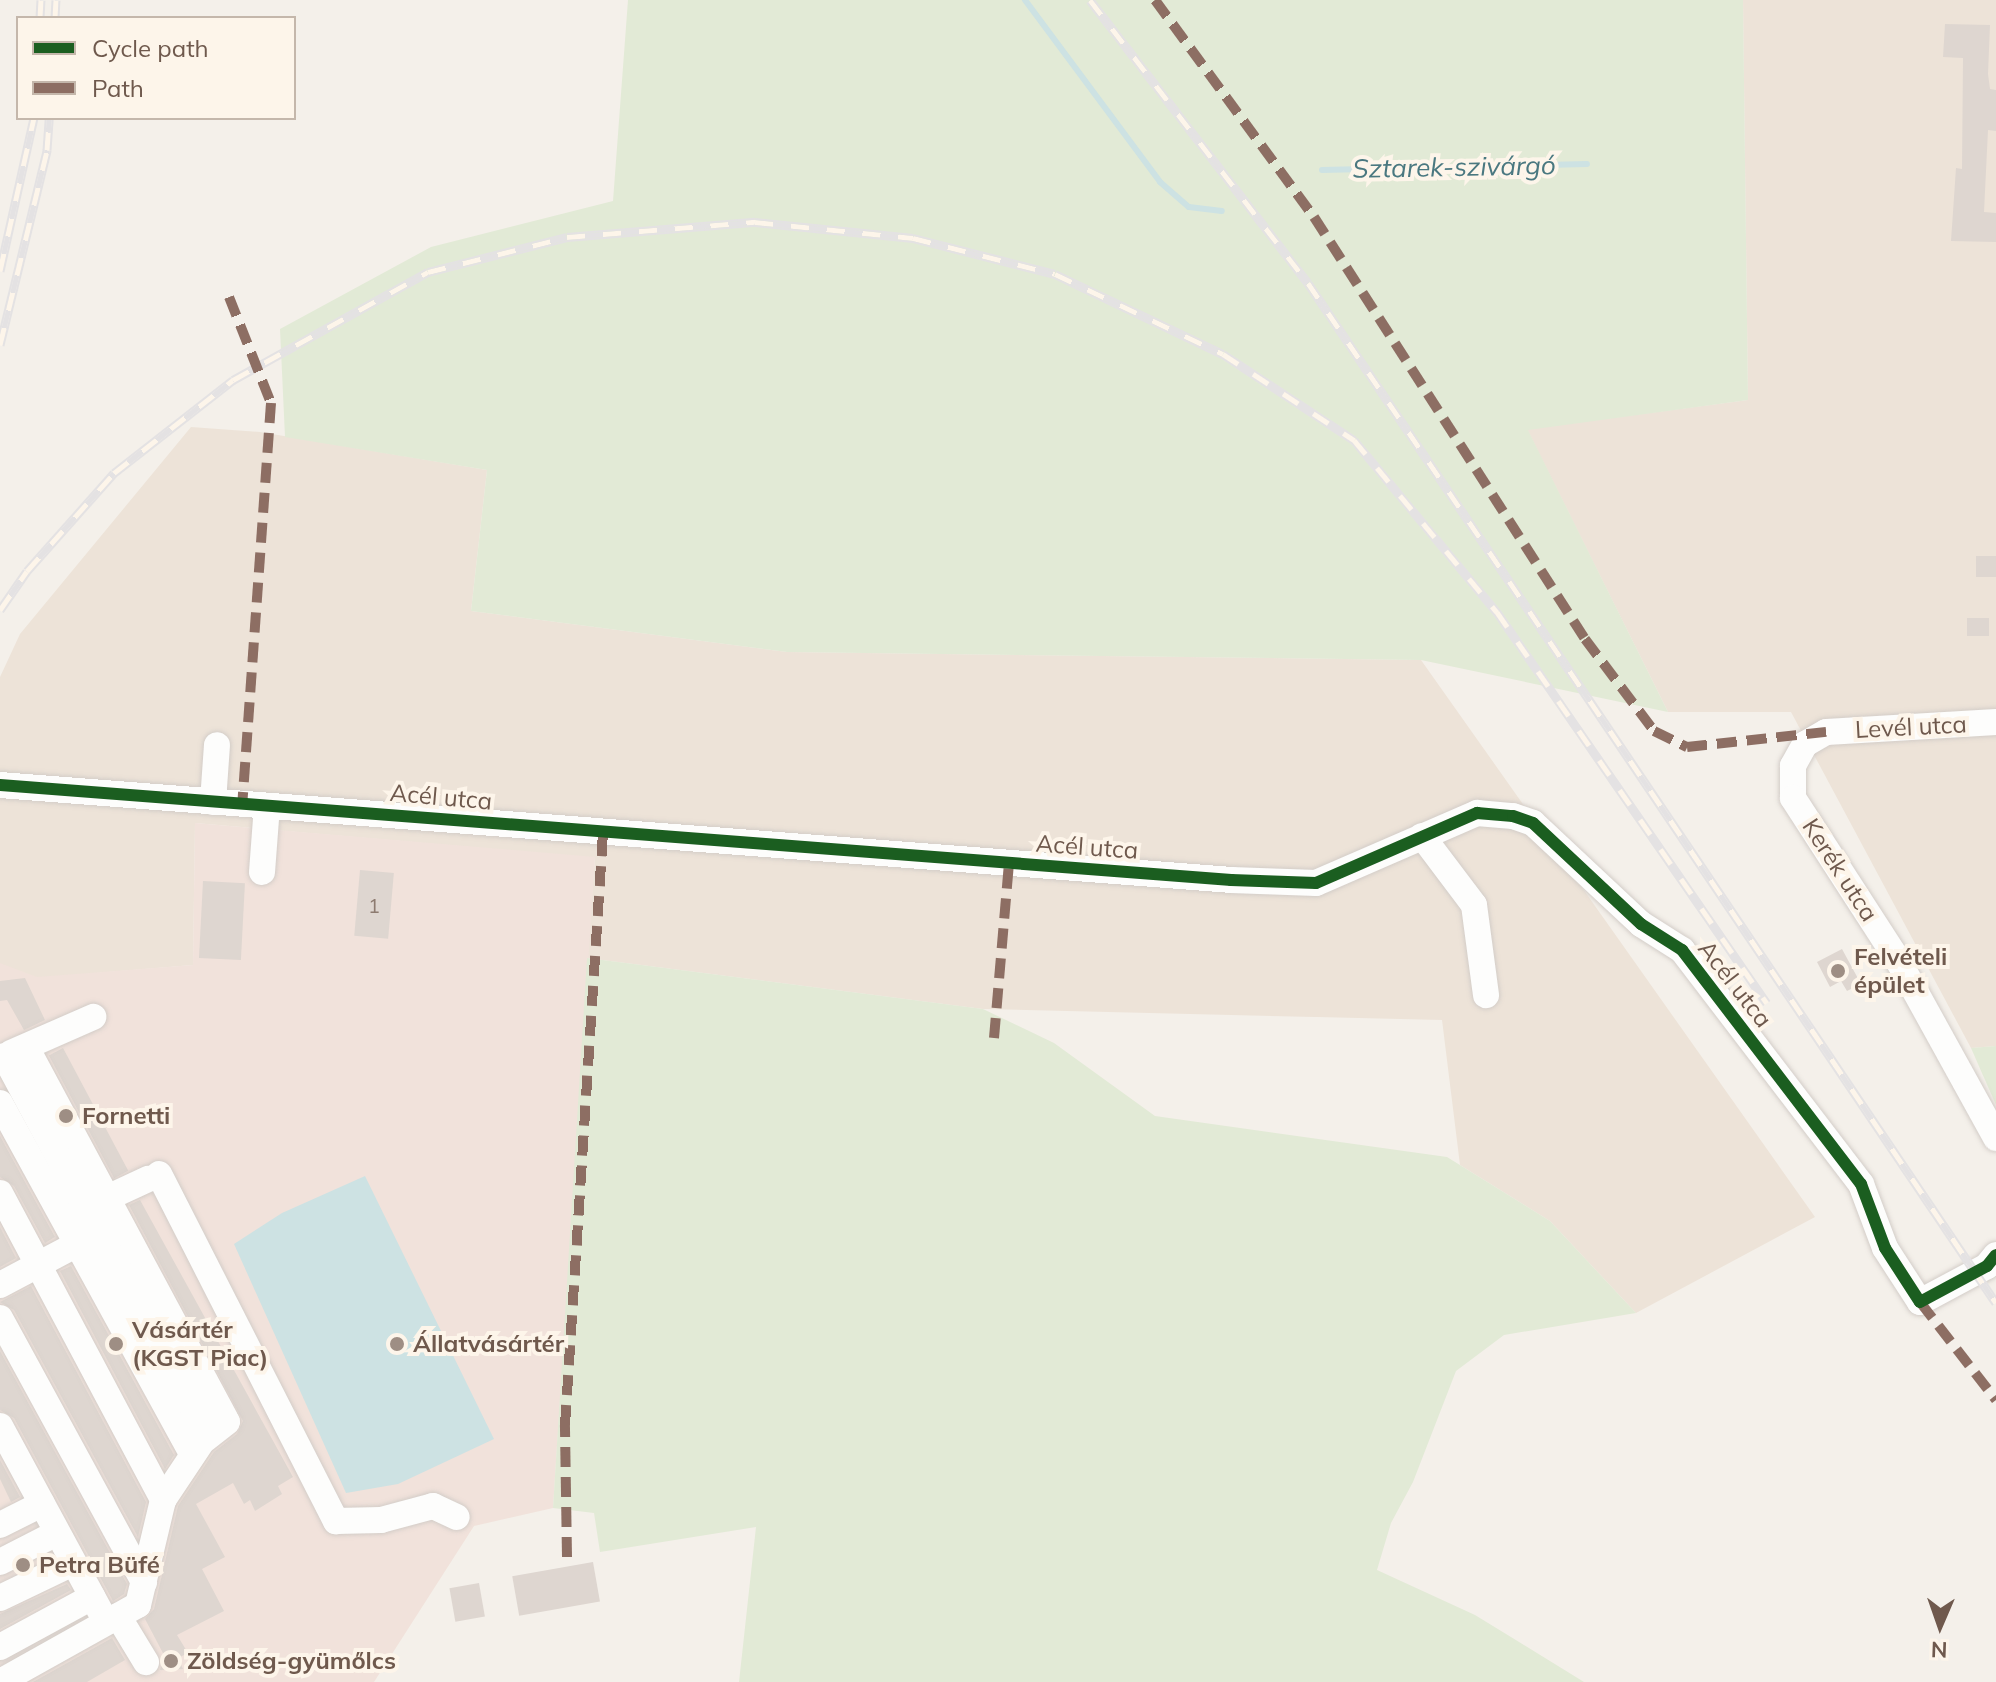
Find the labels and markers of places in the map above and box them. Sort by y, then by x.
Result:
place label: Felvételi épület [1854,943,1947,999]
marker: Felvételi épület [1829,962,1847,980]
place label: Fornetti [82,1102,170,1130]
marker: Fornetti [57,1107,75,1125]
place label: Vásártér (KGST Piac) [132,1316,268,1372]
place label: Állatvásártér [413,1330,564,1358]
marker: Vásártér (KGST Piac) [107,1335,125,1353]
marker: Állatvásártér [388,1335,406,1353]
place label: Petra Büfé [39,1551,160,1579]
marker: Petra Büfé [14,1556,32,1574]
place label: Zöldség-gyümőlcs [187,1647,396,1675]
marker: Zöldség-gyümőlcs [162,1652,180,1670]

